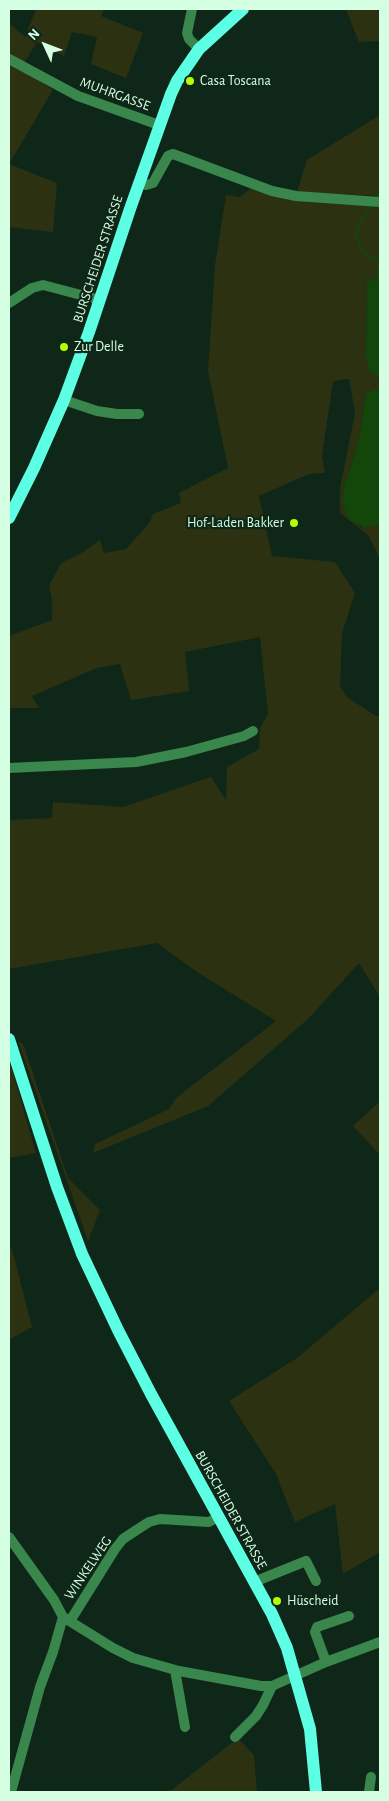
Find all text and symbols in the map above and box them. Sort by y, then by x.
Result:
north arrow [20,20,70,70]
text: N [26,26,42,43]
place label: Casa Toscana [200,73,271,89]
street label: MUHRGASSE [78,74,152,114]
marker: Casa Toscana [184,75,196,87]
street label: BURSCHEIDER STRASSE [69,193,127,325]
place label: Zur Delle [74,339,124,355]
marker: Zur Delle [58,341,70,353]
place label: Hof-Laden Bakker [187,515,284,531]
marker: Hof-Laden Bakker [288,517,300,529]
street label: BURSCHEIDER STRASSE [191,1448,271,1572]
street label: WINKELWEG [61,1533,115,1603]
place label: Hüscheid [287,1593,339,1609]
marker: Hüscheid [271,1595,283,1607]

